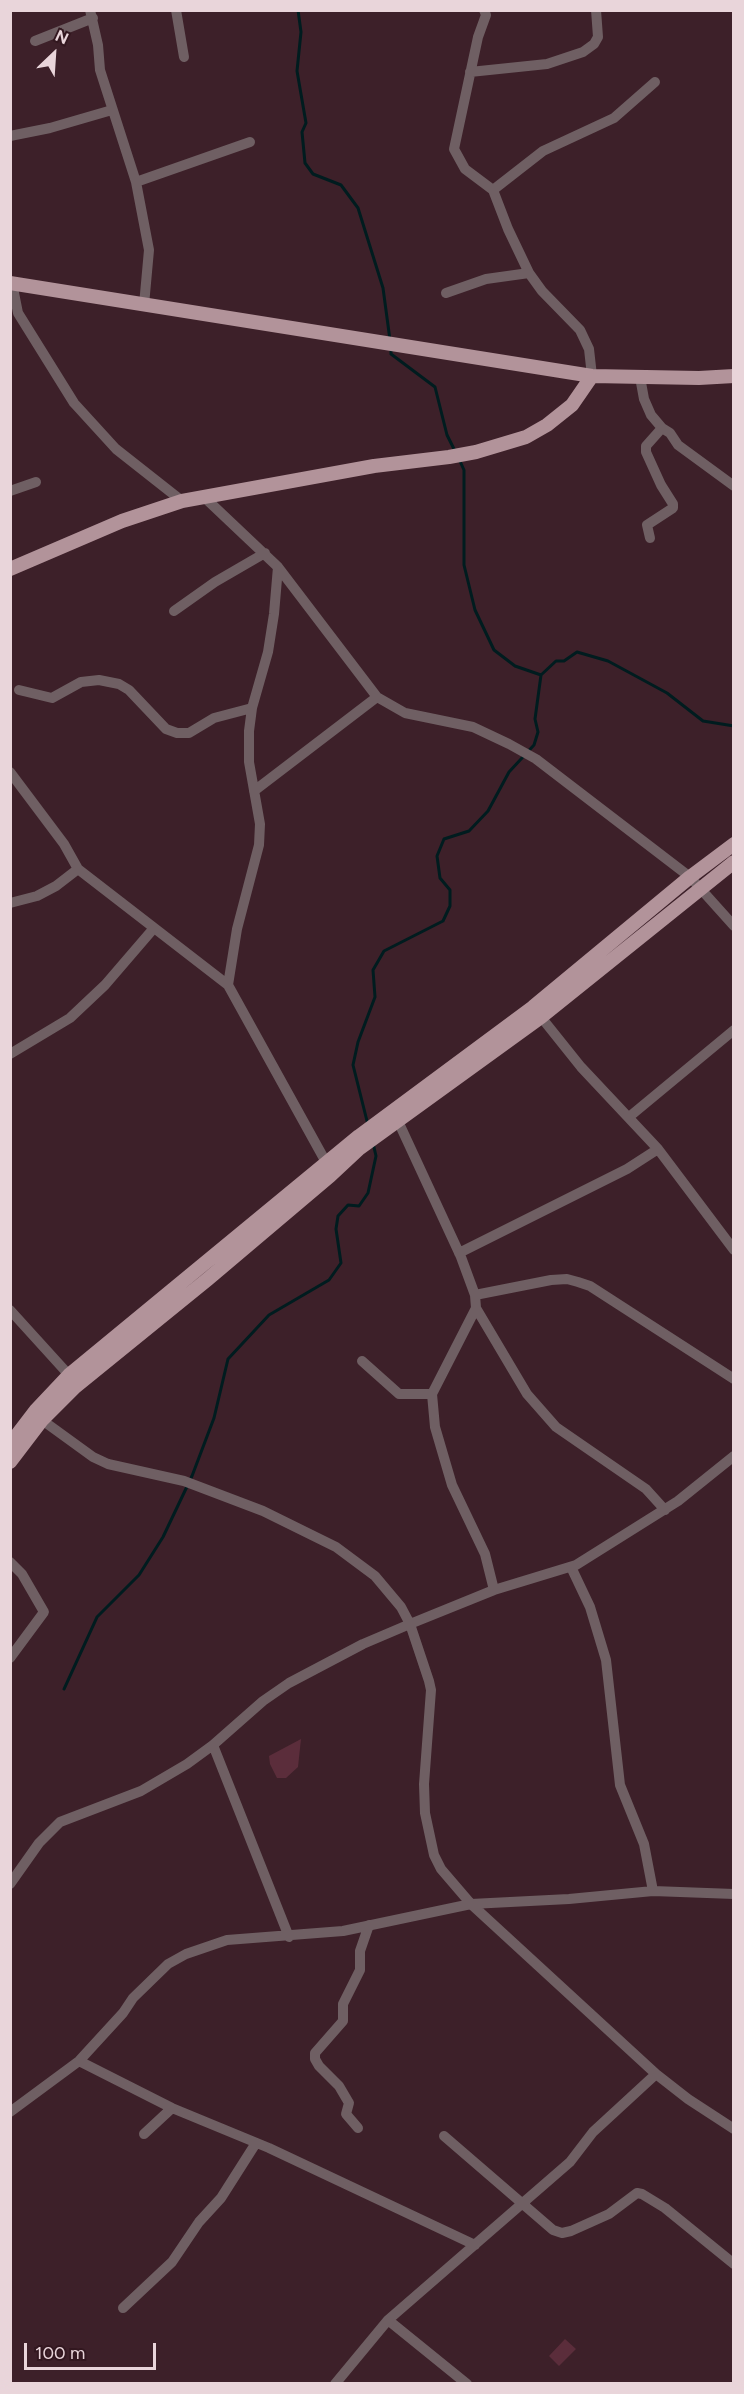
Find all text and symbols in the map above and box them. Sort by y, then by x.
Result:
north arrow [24,24,84,84]
text: N [52,26,71,48]
scale bar [27,2331,159,2369]
text: 100 m [35,2342,85,2364]

